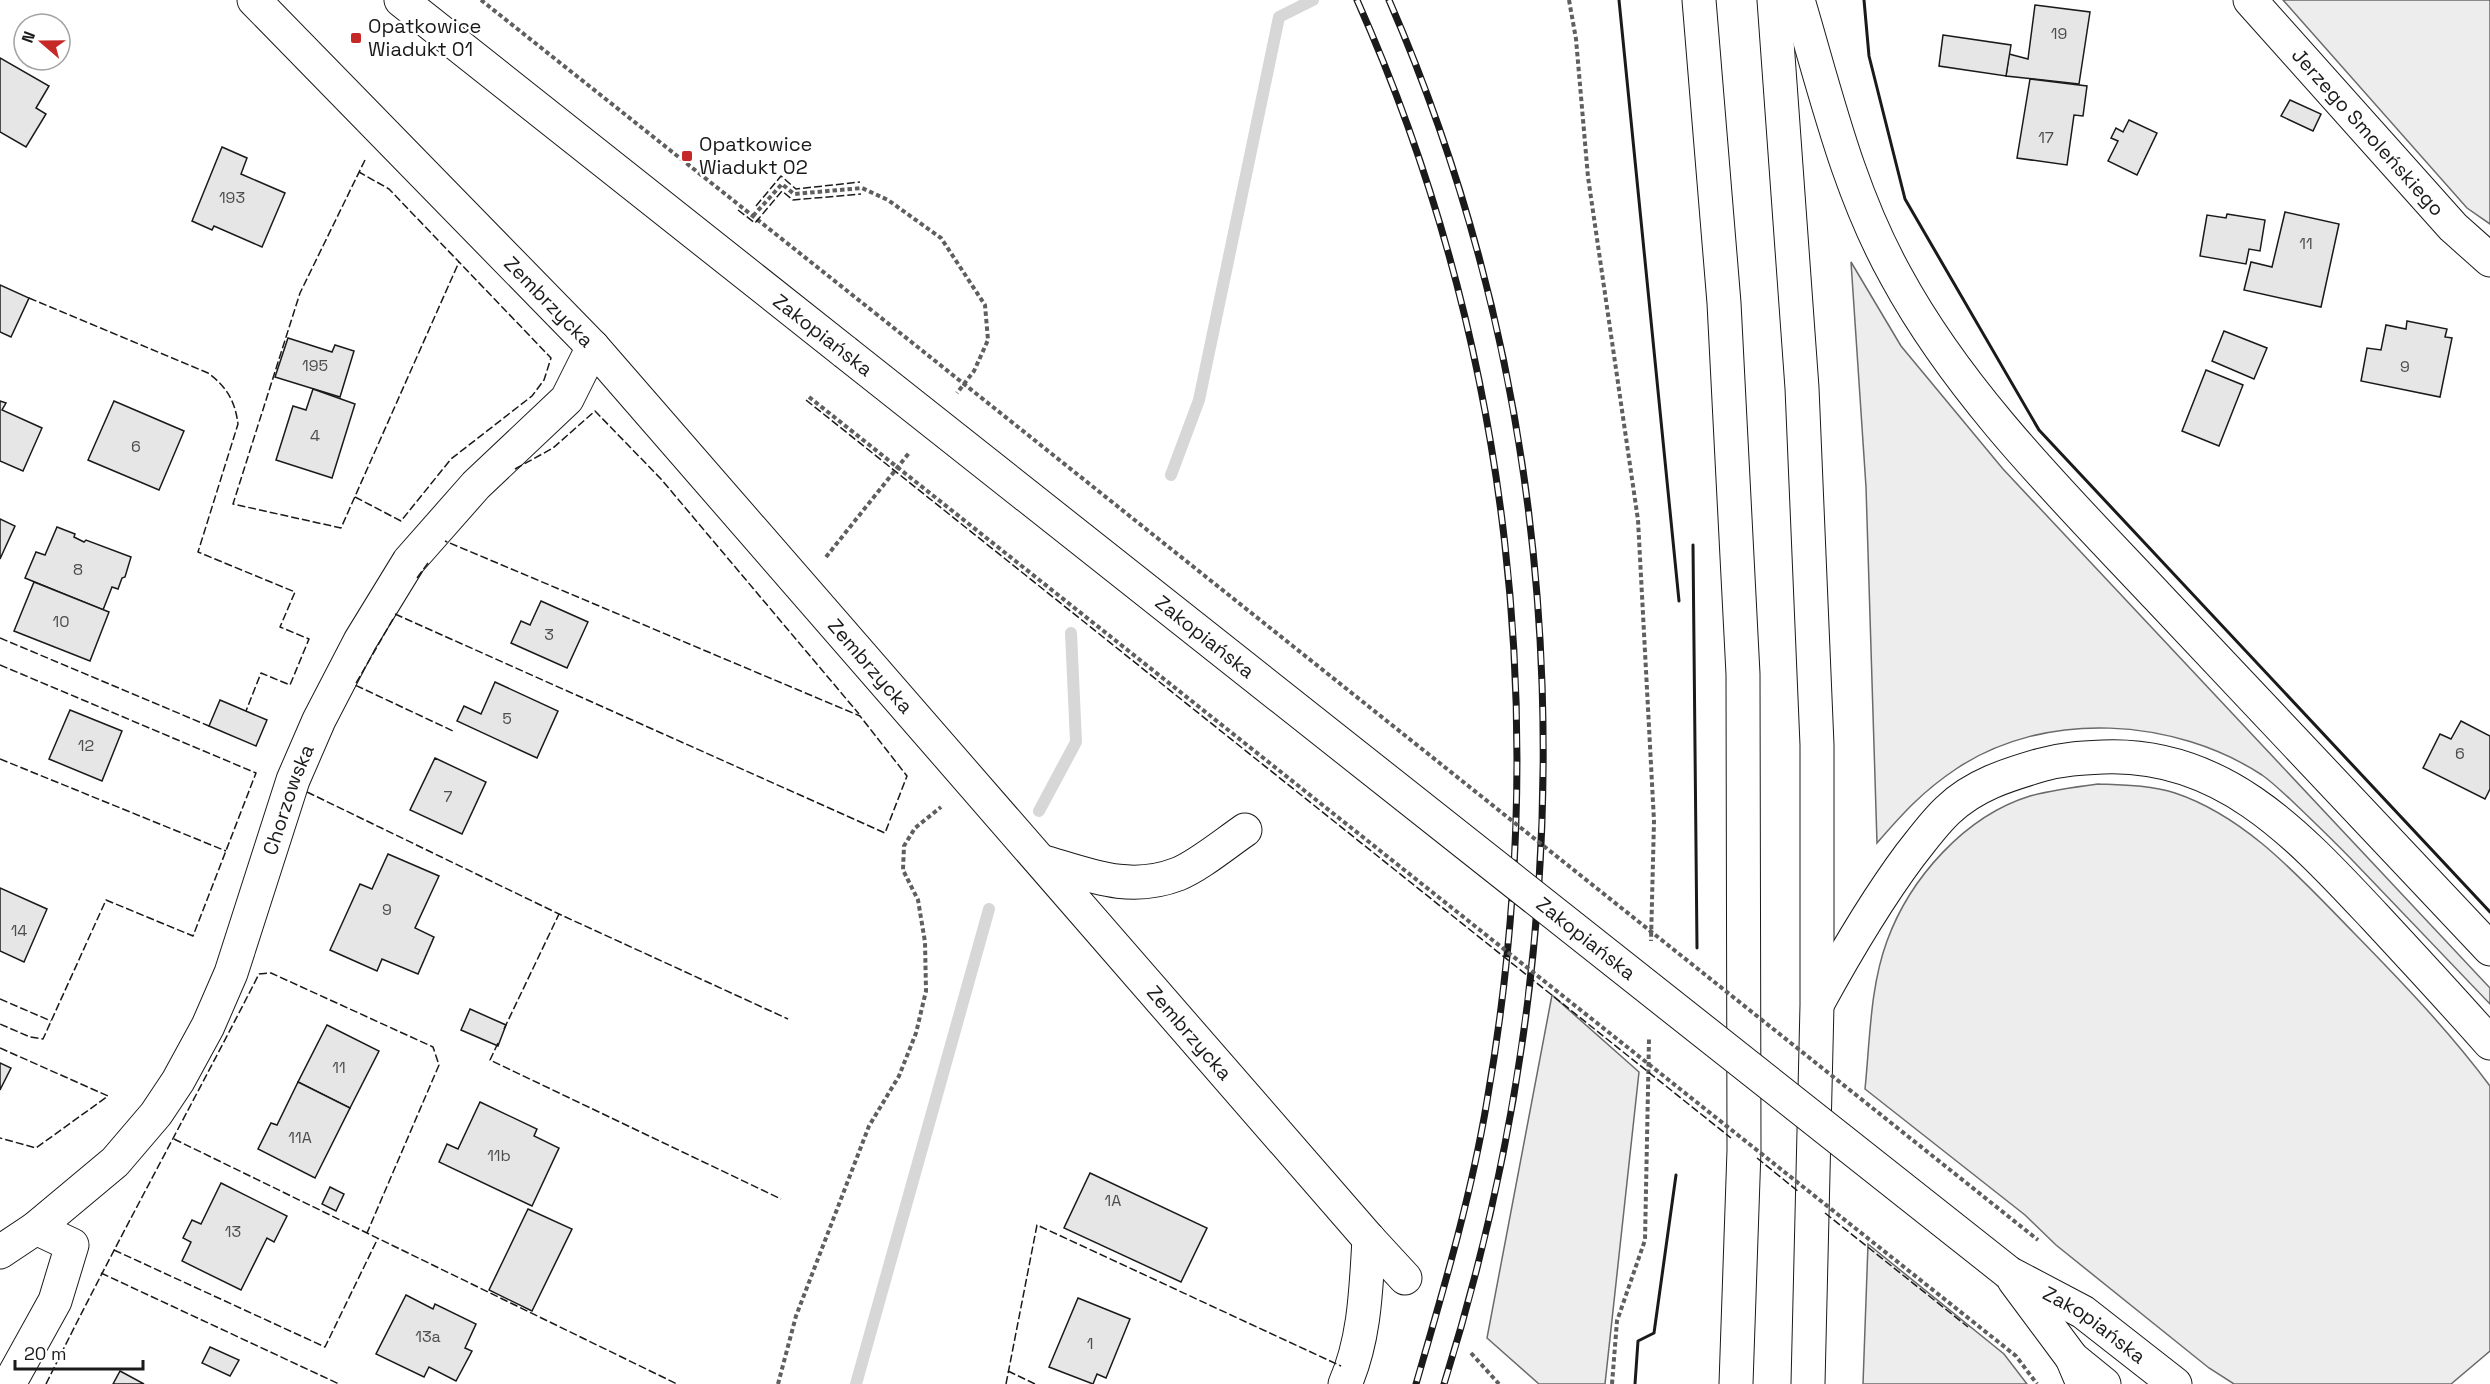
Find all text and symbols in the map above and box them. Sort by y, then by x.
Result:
north arrow [12,12,72,72]
place label: Opatkowice Wiadukt 01 [368,13,481,62]
house number: 19 [2051,23,2067,44]
text: N [17,28,40,46]
marker: Opatkowice Wiadukt 01 [349,31,363,45]
street label: Jerzego Smoleńskiego [2286,42,2450,222]
house number: 17 [2038,127,2054,148]
place label: Opatkowice Wiadukt 02 [699,131,812,180]
marker: Opatkowice Wiadukt 02 [680,149,694,163]
house number: 193 [219,187,245,208]
house number: 11 [2299,233,2313,254]
street label: Zembrzycka [499,251,599,353]
street label: Zakopiańska [768,288,878,382]
house number: 195 [302,355,328,376]
house number: 9 [2400,356,2410,377]
house number: 4 [310,425,320,446]
house number: 6 [131,436,141,457]
house number: 8 [73,559,83,580]
street label: Zakopiańska [1150,589,1260,684]
house number: 10 [53,611,69,632]
street label: Zembrzycka [822,613,919,719]
house number: 3 [544,624,554,645]
house number: 5 [502,708,512,729]
house number: 12 [78,735,94,756]
street label: Chorzowska [257,740,320,858]
house number: 6 [2455,743,2465,764]
house number: 7 [443,786,453,807]
street label: Zakopiańska [1531,891,1641,986]
house number: 9 [382,899,392,920]
house number: 14 [11,920,27,941]
street label: Zembrzycka [1141,980,1238,1086]
house number: 11 [332,1057,346,1078]
house number: 11A [288,1127,312,1148]
house number: 11b [487,1145,511,1166]
house number: 1A [1105,1190,1121,1211]
house number: 13 [225,1221,241,1242]
street label: Zakopiańska [2038,1280,2151,1369]
house number: 13a [415,1326,441,1347]
scale bar [15,1333,142,1371]
house number: 1 [1087,1333,1093,1354]
text: 20 m [24,1342,67,1365]

